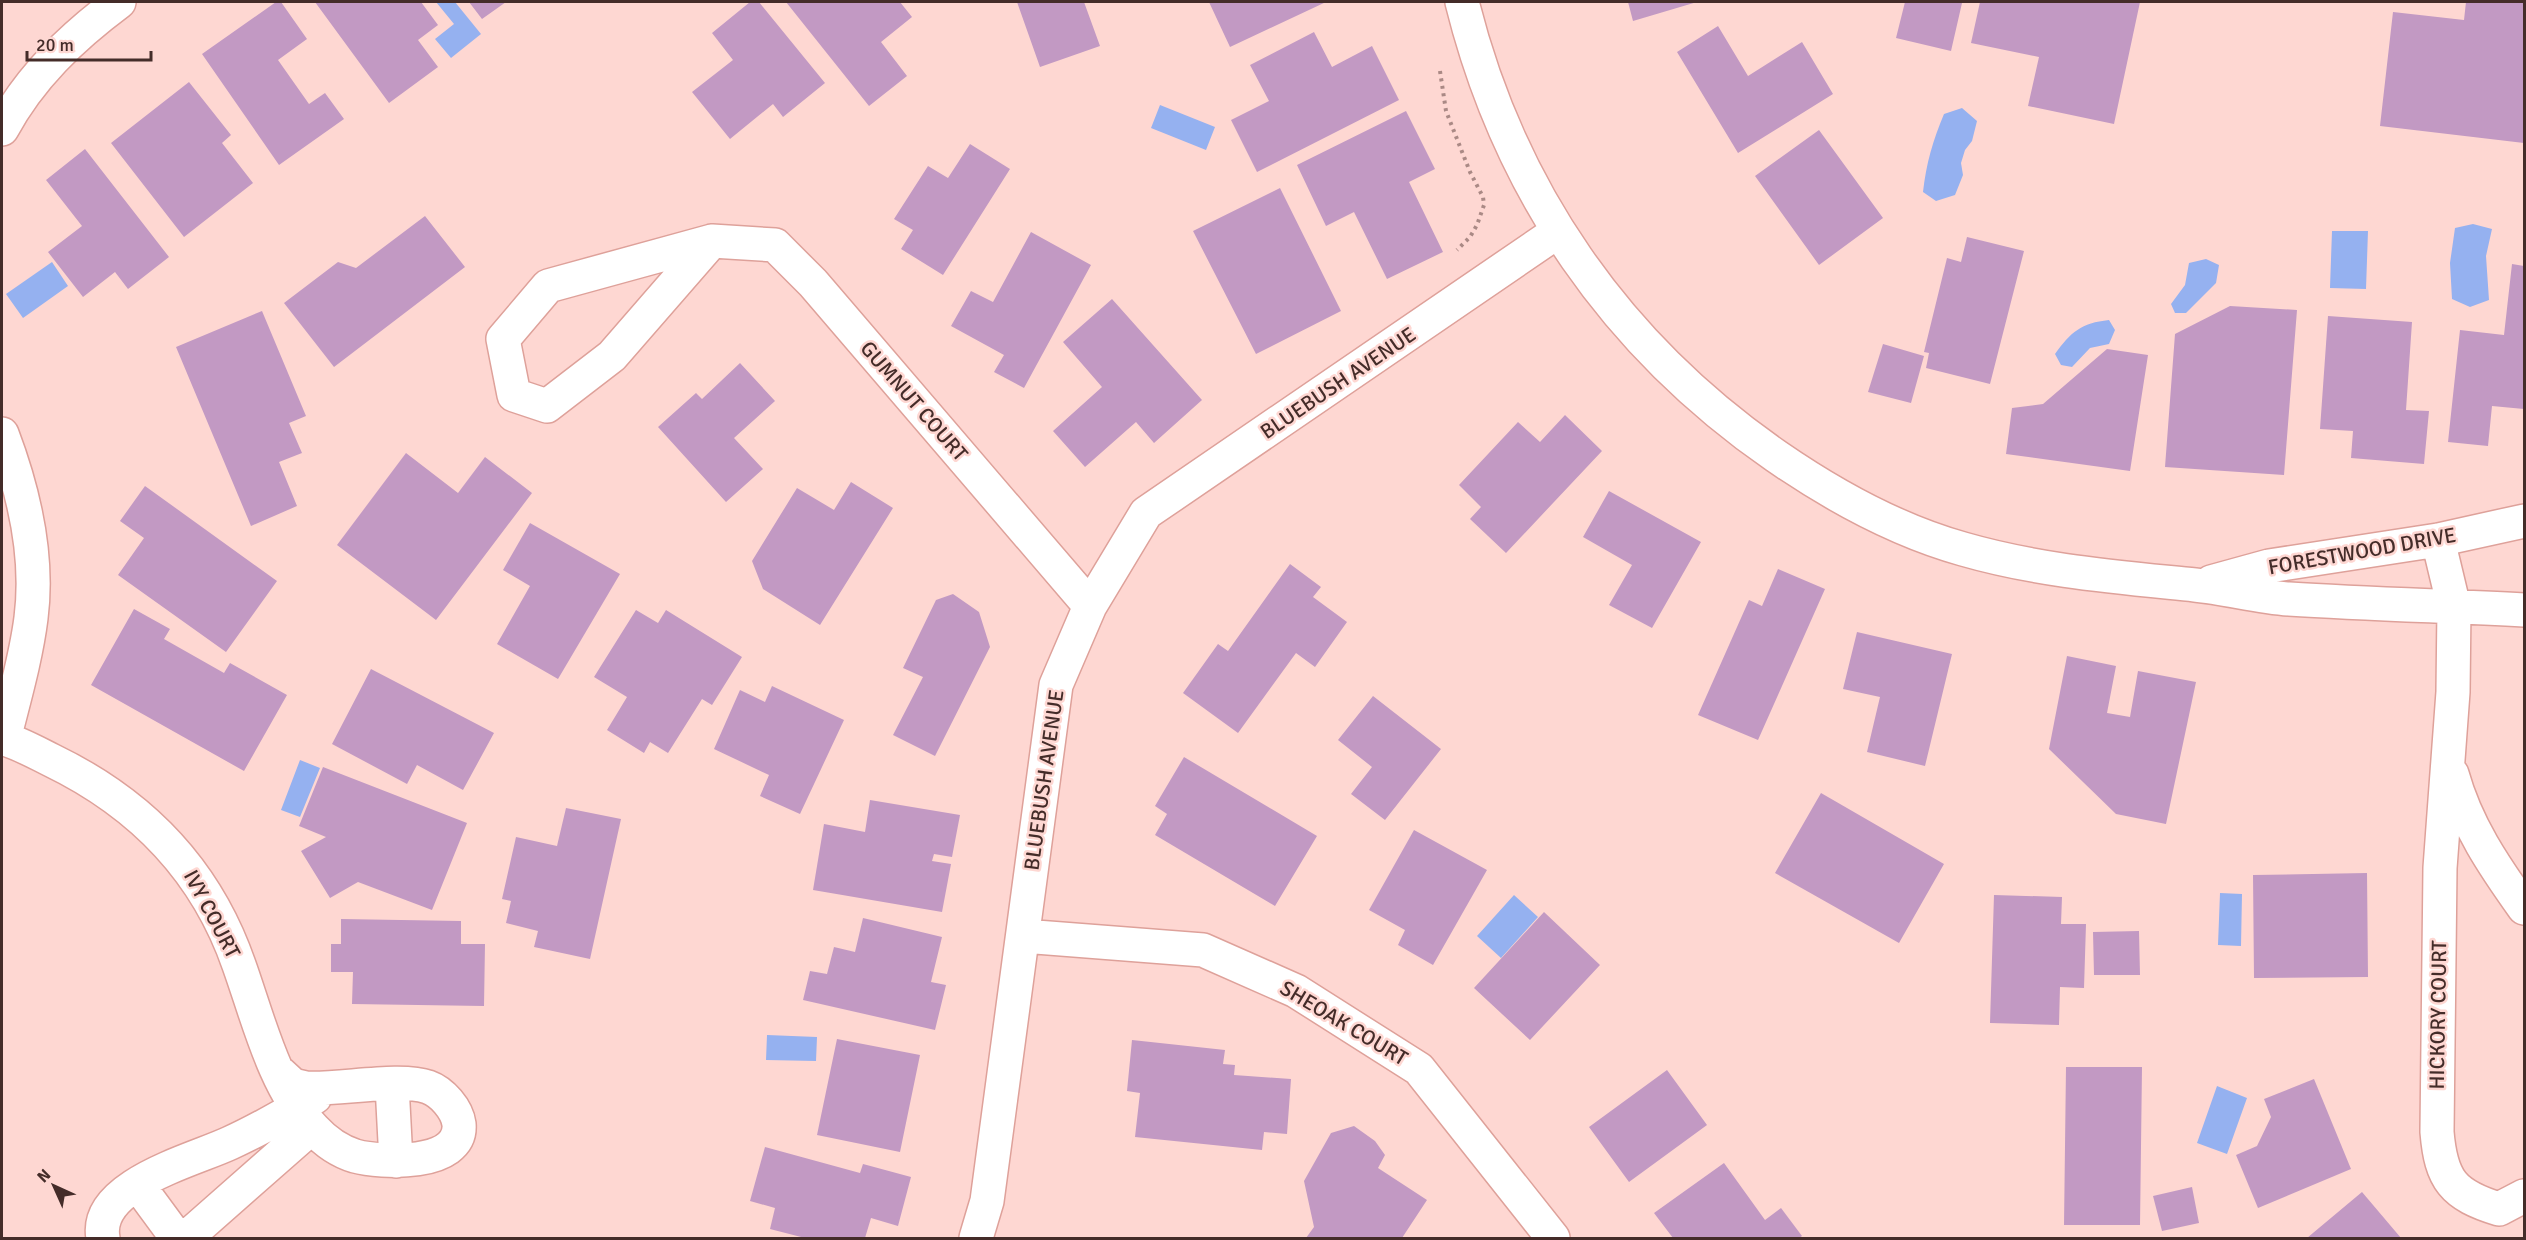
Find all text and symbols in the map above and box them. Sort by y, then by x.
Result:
scale bar [27,24,152,62]
text: 20 m [36,34,74,56]
street label: BLUEBUSH AVENUE [1255,321,1421,445]
street label: GUMNUT COURT [855,336,974,467]
street label: FORESTWOOD DRIVE [2266,522,2458,580]
street label: BLUEBUSH AVENUE [1018,688,1070,872]
street label: IVY COURT [178,865,246,963]
street label: HICKORY COURT [2424,939,2452,1090]
street label: SHEOAK COURT [1276,975,1413,1072]
north arrow [24,1156,84,1216]
text: N [33,1165,55,1187]

